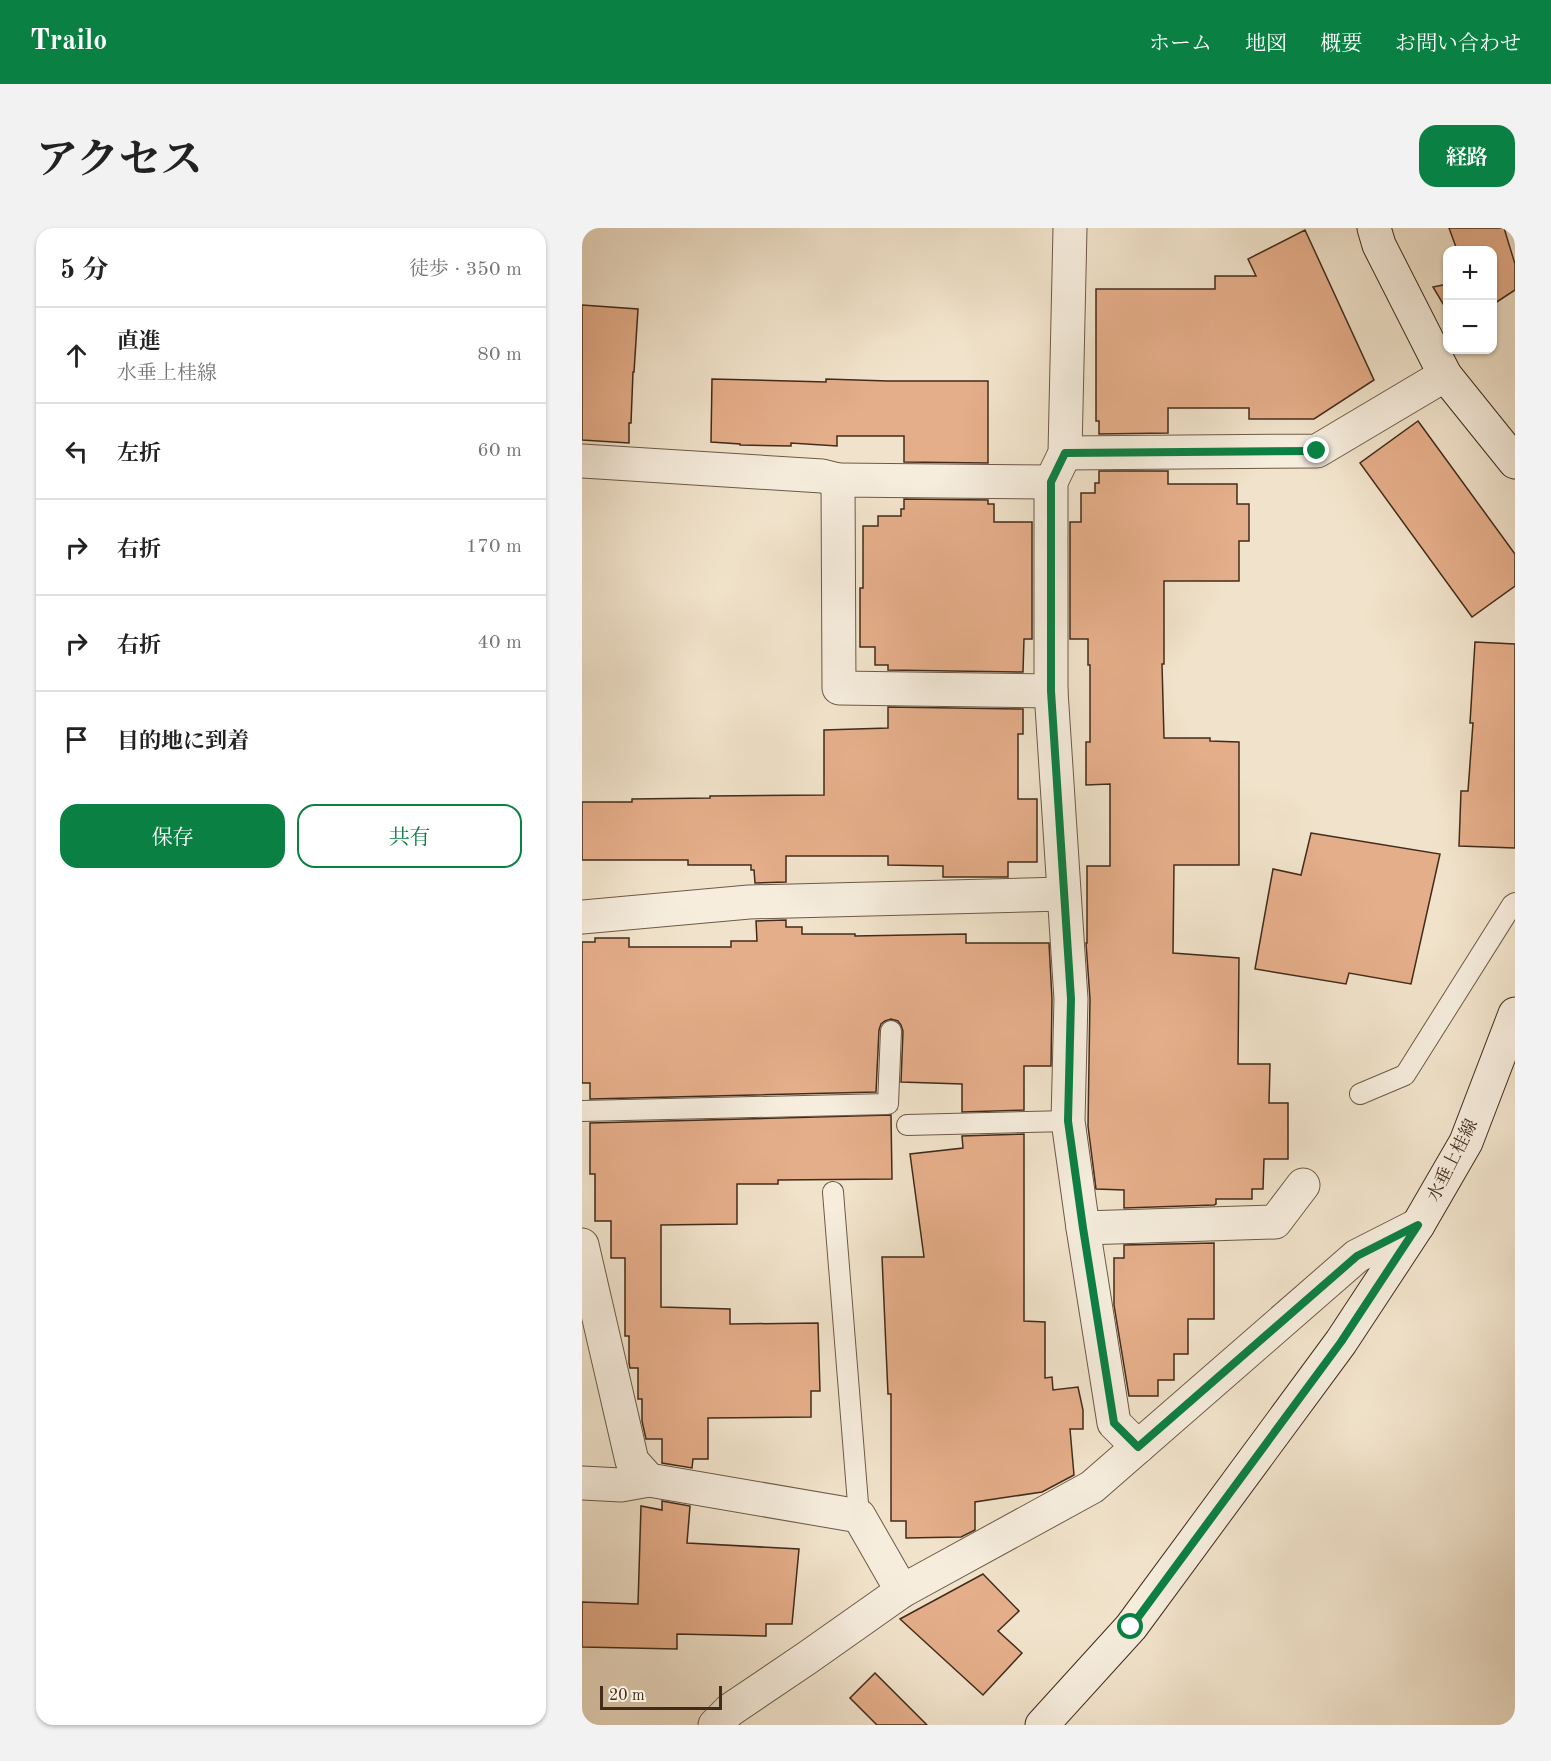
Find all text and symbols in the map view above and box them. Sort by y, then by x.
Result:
text: Trailo [30,28,107,56]
text: ホーム [1149,34,1212,55]
text: 地図 [1245,34,1287,55]
text: 概要 [1320,34,1362,55]
text: お問い合わせ [1395,34,1521,55]
button: 経路 [1419,125,1515,187]
text: アクセス [36,141,203,183]
map controls [1443,246,1497,354]
button: + [1443,246,1497,300]
text: 5 分 [60,258,108,284]
text: 徒歩 · 350 m [409,260,522,280]
button: − [1443,300,1497,354]
text: 直進 [117,331,161,353]
icon: ahead [60,339,93,372]
text: 80 m [477,345,522,365]
text: 水垂上桂線 [117,364,217,384]
icon: left [60,435,93,468]
route end [1303,437,1329,463]
text: 60 m [477,441,522,461]
text: 左折 [117,443,161,465]
icon: right [60,531,93,564]
text: 170 m [466,537,522,557]
text: 右折 [117,539,161,561]
icon: right [60,627,93,660]
text: 40 m [477,633,522,653]
text: 右折 [117,635,161,657]
icon: arrive [60,723,93,756]
text: 目的地に到着 [117,731,249,753]
button: 保存 [60,804,285,868]
button: 共有 [297,804,522,868]
street label: 水垂上桂線 [1423,1115,1481,1205]
route start [1117,1613,1143,1639]
scale bar [600,1683,722,1710]
text: 20 m [609,1688,645,1704]

